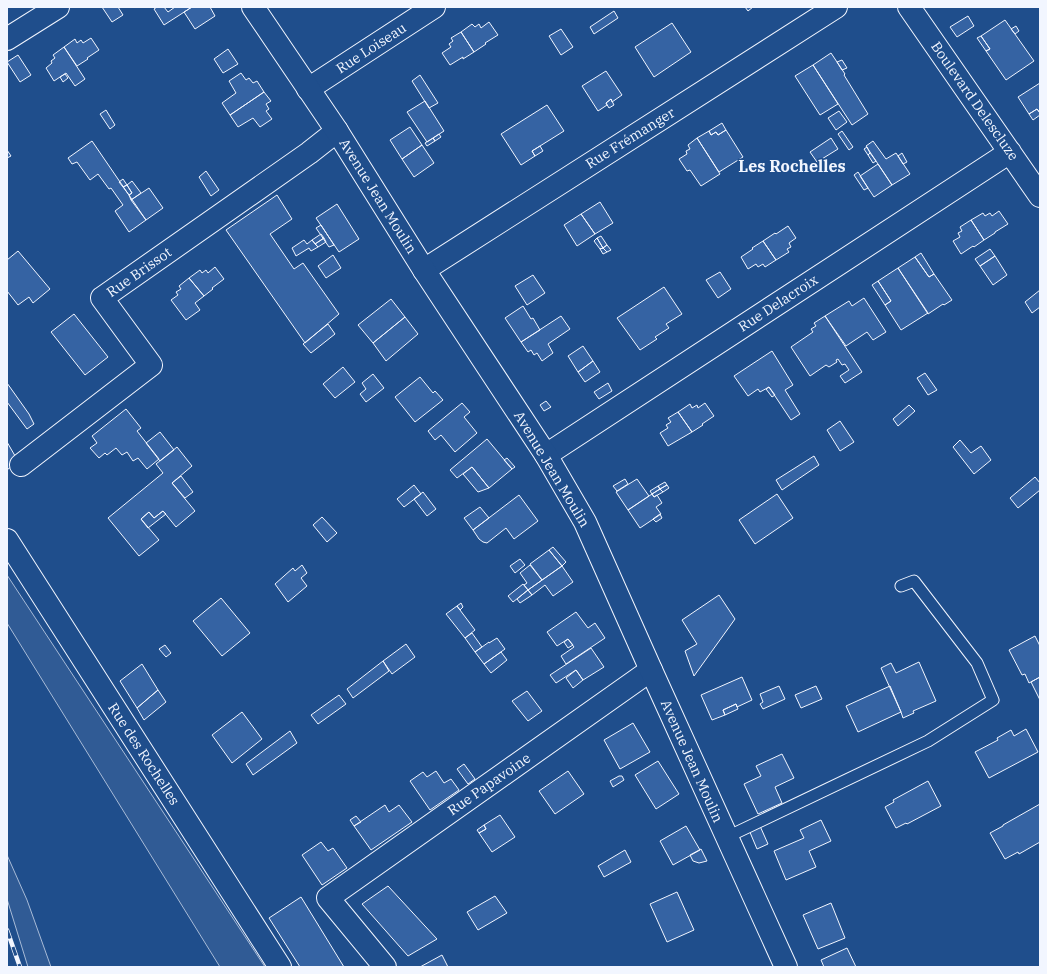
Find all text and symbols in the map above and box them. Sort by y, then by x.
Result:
street label: Rue Loiseau [333,18,410,77]
street label: Boulevard Delescluze [927,38,1023,164]
street label: Rue Frémanger [582,103,679,173]
street label: Avenue Jean Moulin [335,135,421,257]
district label: Les Rochelles [738,156,846,176]
street label: Rue Brissot [103,243,175,301]
street label: Rue Delacroix [735,270,821,335]
street label: Avenue Jean Moulin [510,408,594,530]
street label: Avenue Jean Moulin [657,697,727,825]
street label: Rue des Rochelles [104,699,184,809]
street label: Rue Papavoine [444,749,534,819]

